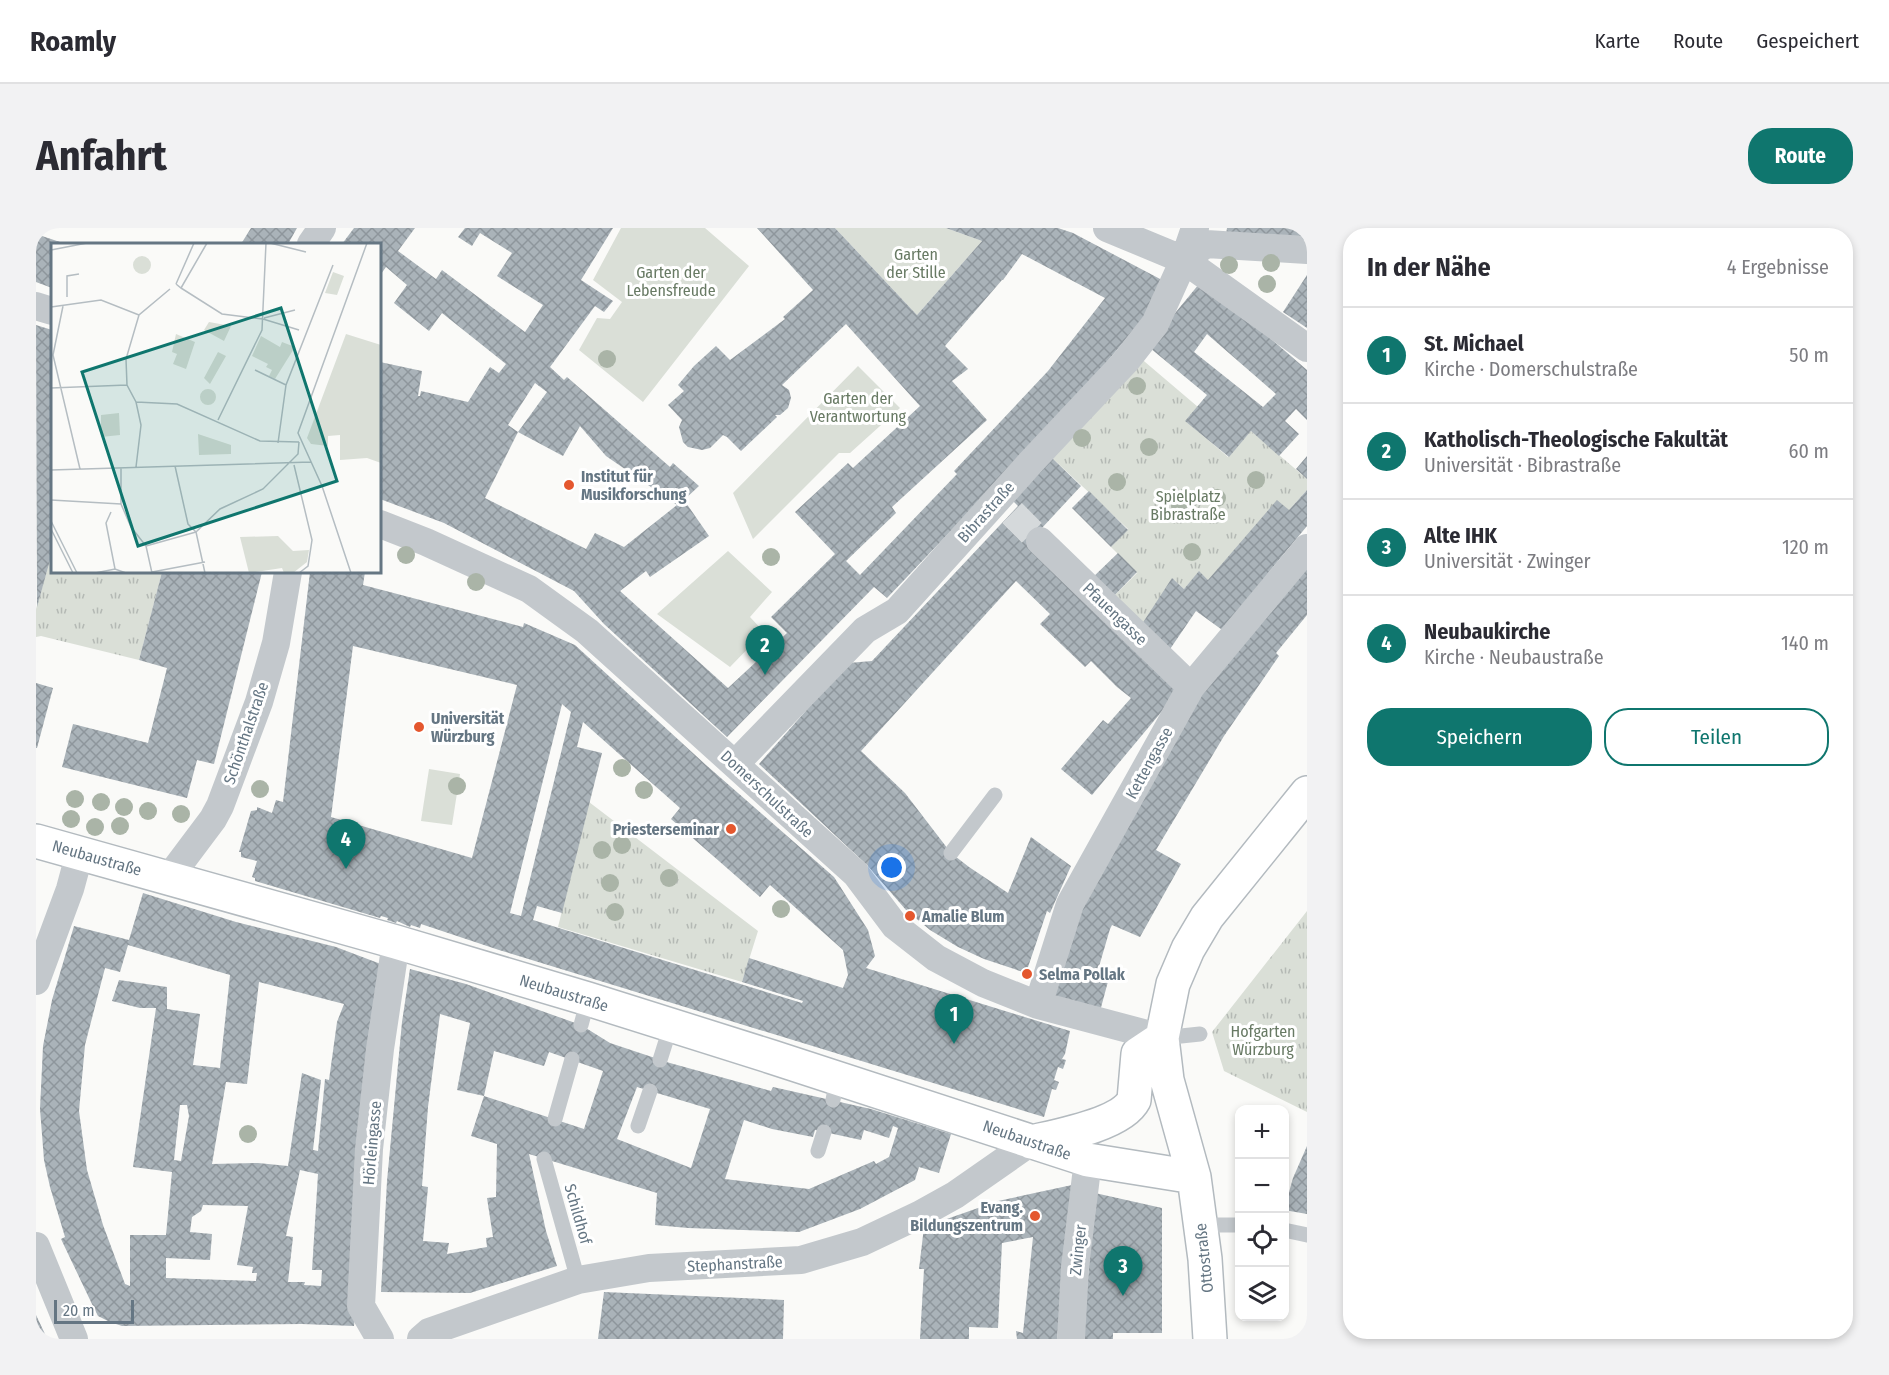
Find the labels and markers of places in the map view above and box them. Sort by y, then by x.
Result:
place label: Institut für Musikforschung [581,467,687,504]
marker: Institut für Musikforschung [562,478,576,492]
pin: 2 [746,626,784,675]
place label: Universität Würzburg [431,709,505,746]
marker: Universität Würzburg [412,720,426,734]
pin: 4 [326,820,366,869]
place label: Priesterseminar [613,820,719,839]
marker: Priesterseminar [724,822,738,836]
place label: Amalie Blum [921,907,1004,926]
marker: Amalie Blum [903,909,917,923]
place label: Selma Pollak [1039,965,1126,984]
marker: Selma Pollak [1020,967,1034,981]
pin: 1 [934,994,974,1044]
place label: Evang. Bildungszentrum [910,1198,1023,1235]
marker: Evang. Bildungszentrum [1028,1209,1042,1223]
pin: 3 [1104,1246,1142,1296]

